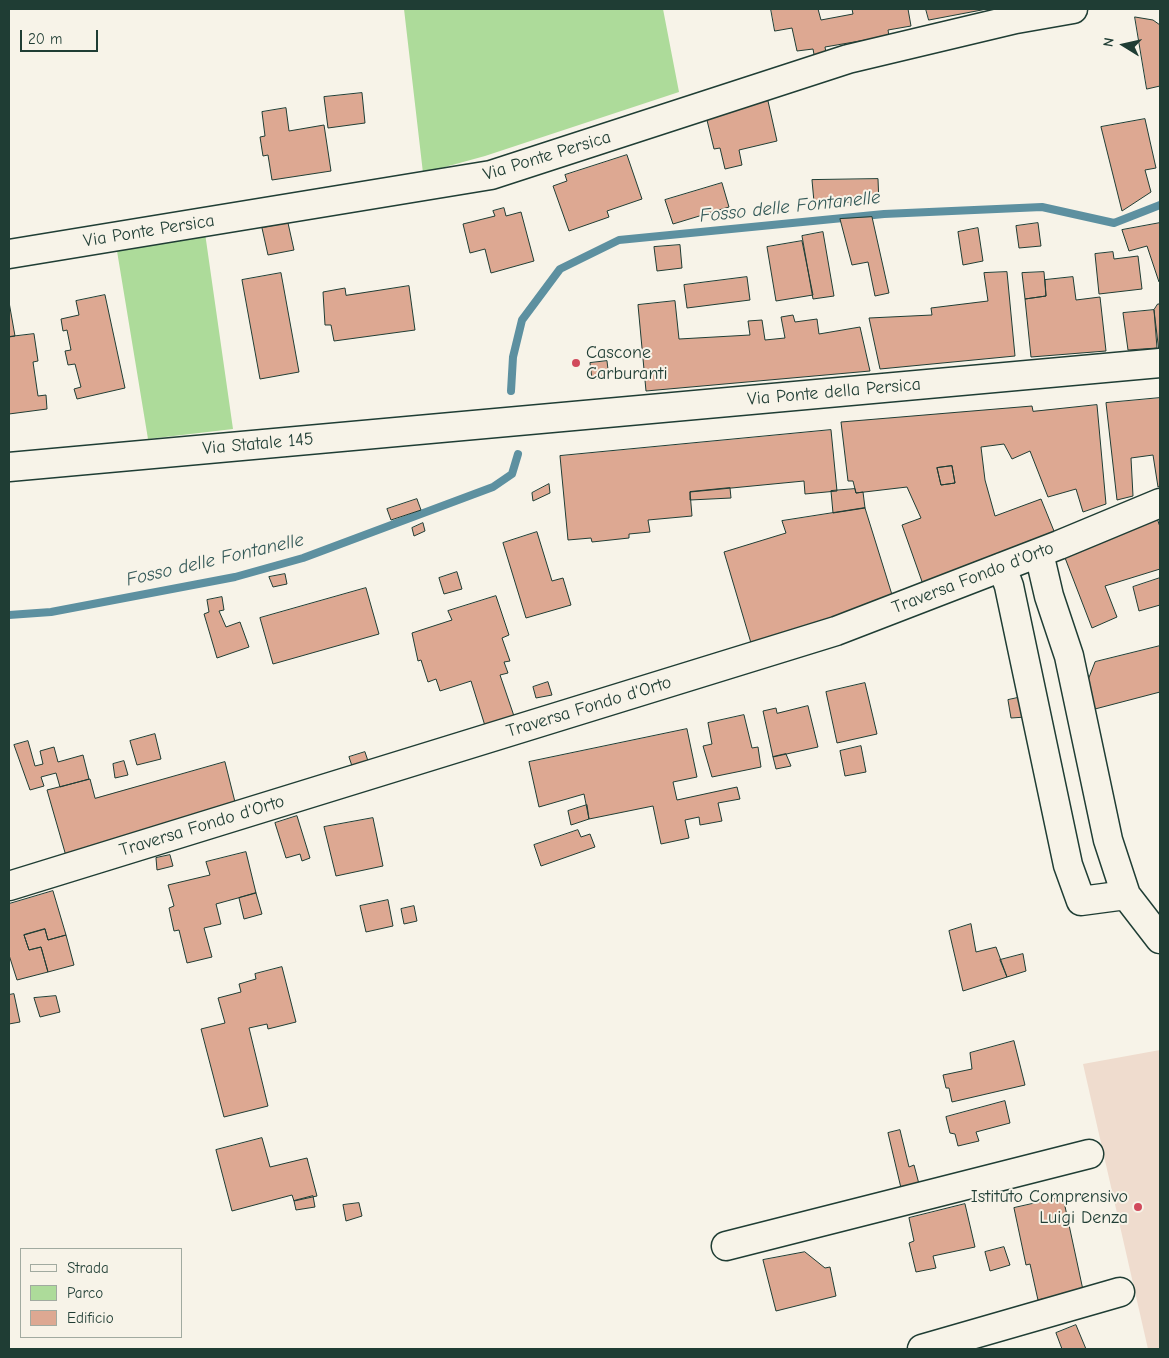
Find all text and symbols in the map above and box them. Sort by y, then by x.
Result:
scale bar [22,20,100,52]
north arrow [1099,20,1149,70]
text: 20 m [28,30,62,48]
text: N [1100,36,1118,48]
street label: Via Ponte Persica [480,126,614,186]
water label: Fosso delle Fontanelle [698,186,882,228]
street label: Via Ponte Persica [82,210,216,252]
place label: Cascone Carburanti [586,342,668,384]
marker: Cascone Carburanti [570,357,582,369]
street label: Via Ponte della Persica [746,374,922,410]
street label: Via Statale 145 [202,428,314,460]
water label: Fosso delle Fontanelle [124,528,306,592]
street label: Traversa Fondo d'Orto [889,537,1057,619]
street label: Traversa Fondo d'Orto [504,672,674,742]
street label: Traversa Fondo d'Orto [117,791,287,861]
place label: Istituto Comprensivo Luigi Denza [971,1186,1128,1228]
marker: Istituto Comprensivo Luigi Denza [1132,1201,1144,1213]
legend [20,1248,182,1338]
text: Strada [67,1259,109,1277]
text: Parco [67,1284,103,1302]
text: Edificio [67,1309,114,1327]

